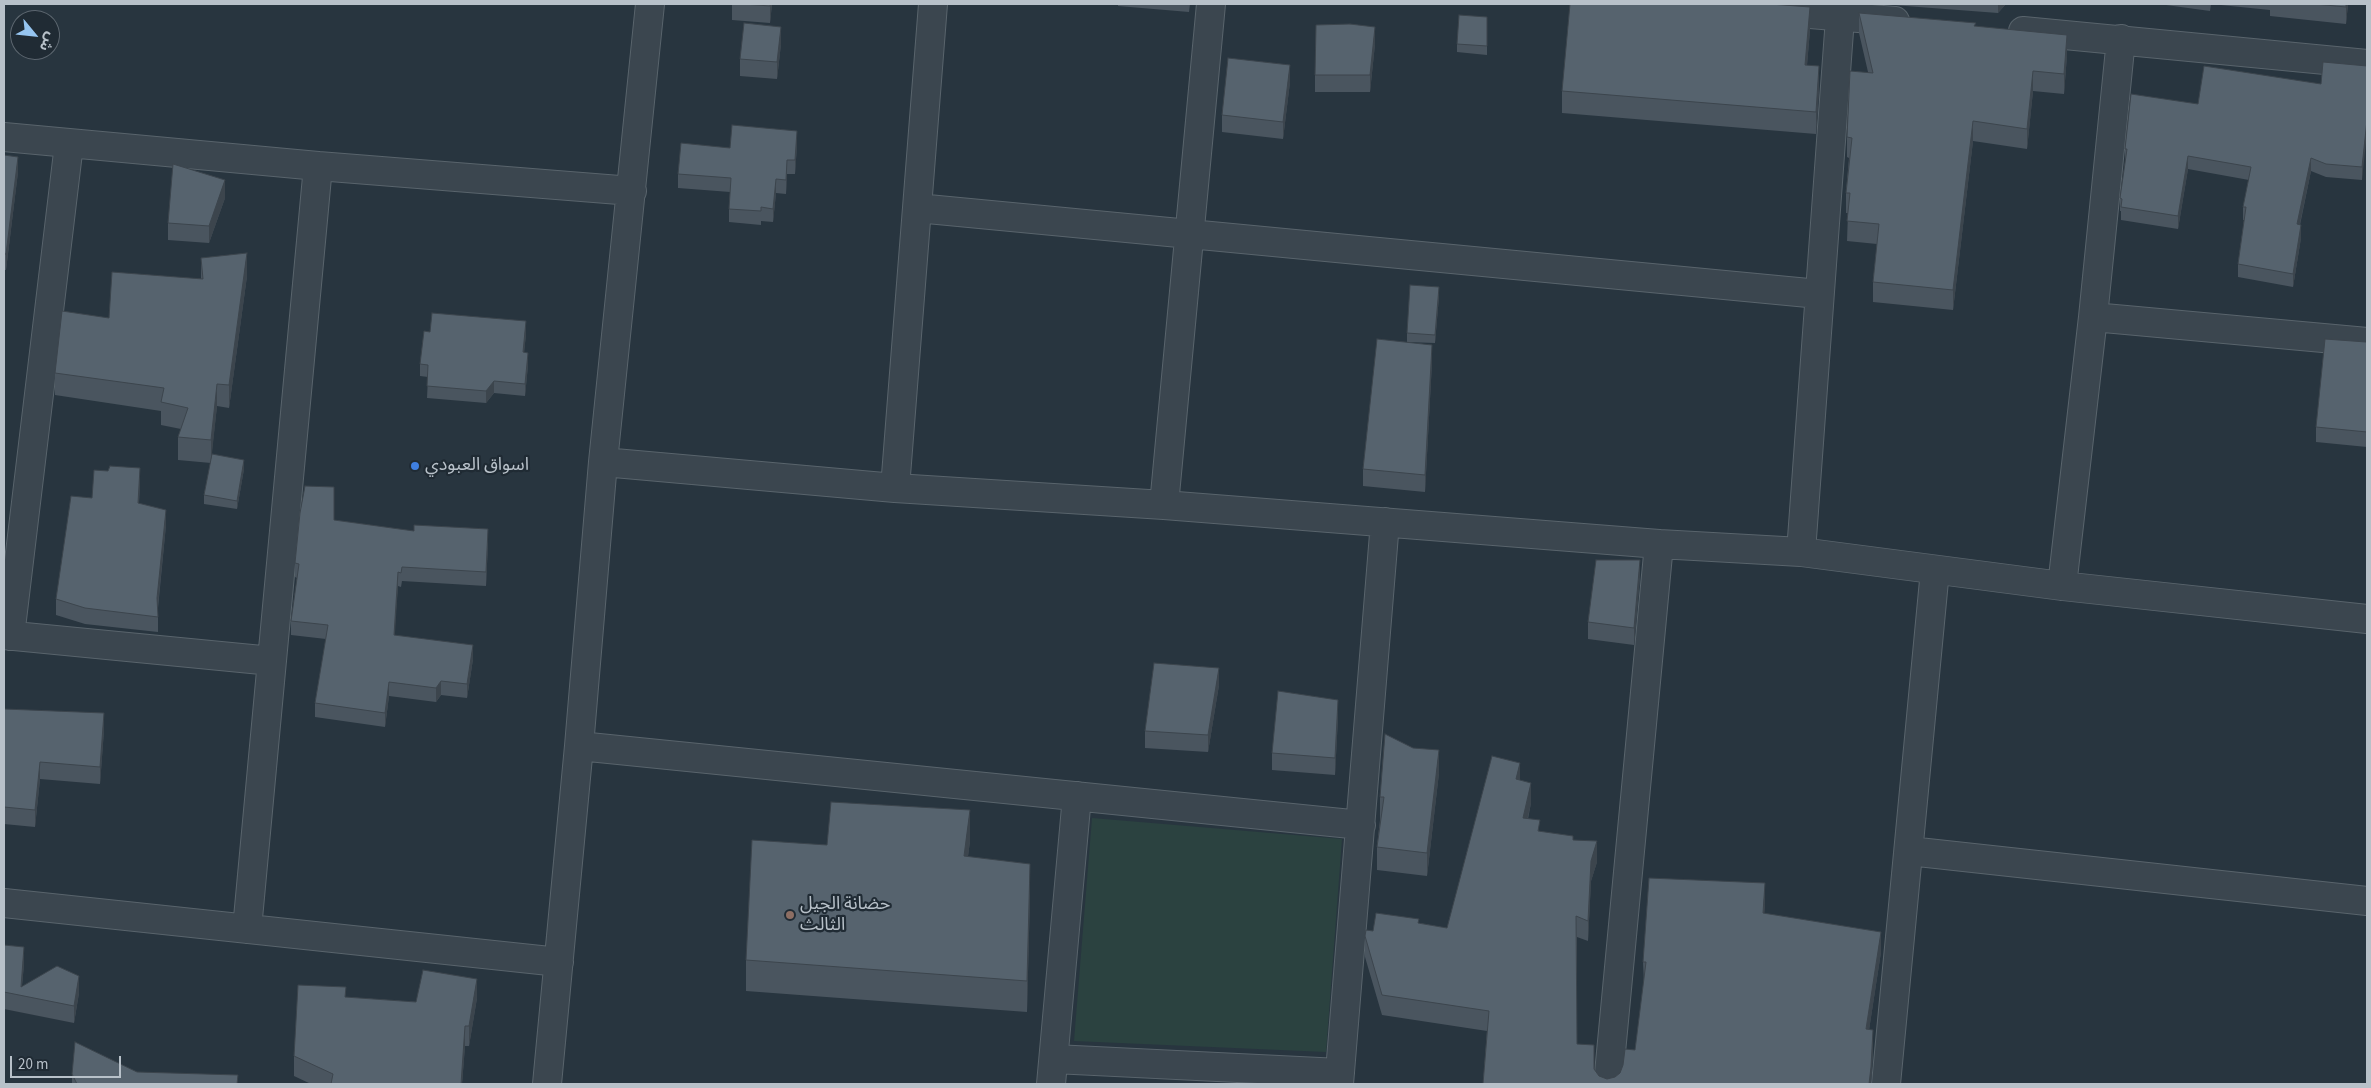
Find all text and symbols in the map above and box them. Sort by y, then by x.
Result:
north arrow [10,10,60,60]
text: ش [34,28,61,55]
place label: اسواق العبودي [425,455,529,477]
marker: اسواق العبودي [409,460,421,472]
place label: حضانة الجيل الثالث [800,894,890,936]
marker: حضانة الجيل الثالث [784,909,796,921]
scale bar [12,1046,124,1078]
text: 20 m [18,1054,48,1075]

